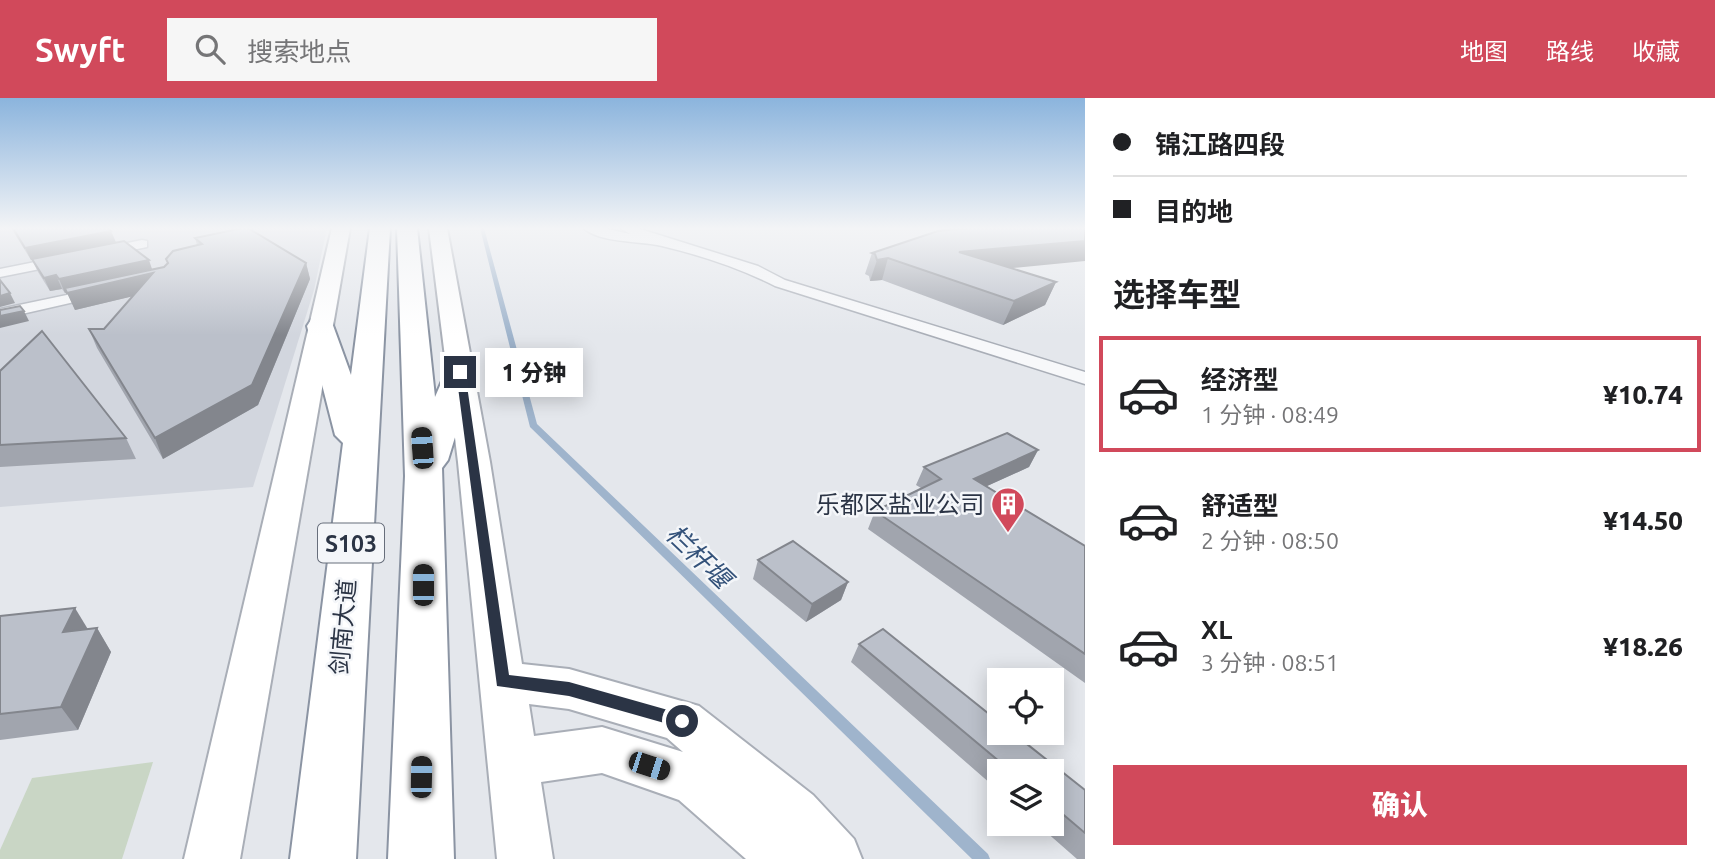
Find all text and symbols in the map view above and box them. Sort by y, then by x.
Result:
search box [167,18,657,81]
icon: search [191,30,229,68]
text: Swyft [35,31,125,68]
text: 搜索地点 [247,37,351,66]
text: 地图 [1460,38,1508,65]
text: 路线 [1546,38,1594,65]
text: 收藏 [1632,38,1680,65]
text: 锦江路四段 [1155,130,1285,159]
text: 目的地 [1155,197,1233,226]
text: 选择车型 [1113,276,1241,312]
callout: 1 分钟 [484,348,582,396]
route end [444,356,476,388]
text: 1 分钟 [502,360,566,385]
icon: car [1117,363,1180,426]
text: 经济型 [1201,365,1279,394]
text: ¥10.74 [1603,380,1683,409]
text: 1 分钟 · 08:49 [1201,402,1339,427]
car [411,426,434,470]
building icon: 乐都区盐业公司 [989,485,1027,534]
icon: car [1117,489,1180,552]
place label: 乐都区盐业公司 [816,491,984,518]
text: 舒适型 [1201,491,1279,520]
text: ¥14.50 [1603,506,1683,535]
water label: 栏杆堰 [661,518,740,596]
road number: S103 [318,524,384,562]
text: 2 分钟 · 08:50 [1201,528,1339,553]
car [413,564,434,606]
street label: 剑南大道 [325,578,361,676]
icon: car [1117,615,1180,678]
text: XL [1201,615,1232,644]
text: ¥18.26 [1603,632,1683,661]
text: 3 分钟 · 08:51 [1201,650,1339,675]
map controls [987,668,1064,836]
button: locate [987,668,1064,745]
route start [666,705,698,737]
car [626,750,673,782]
car [411,756,432,798]
button: layers [987,759,1064,836]
button: 确认 [1113,765,1687,845]

